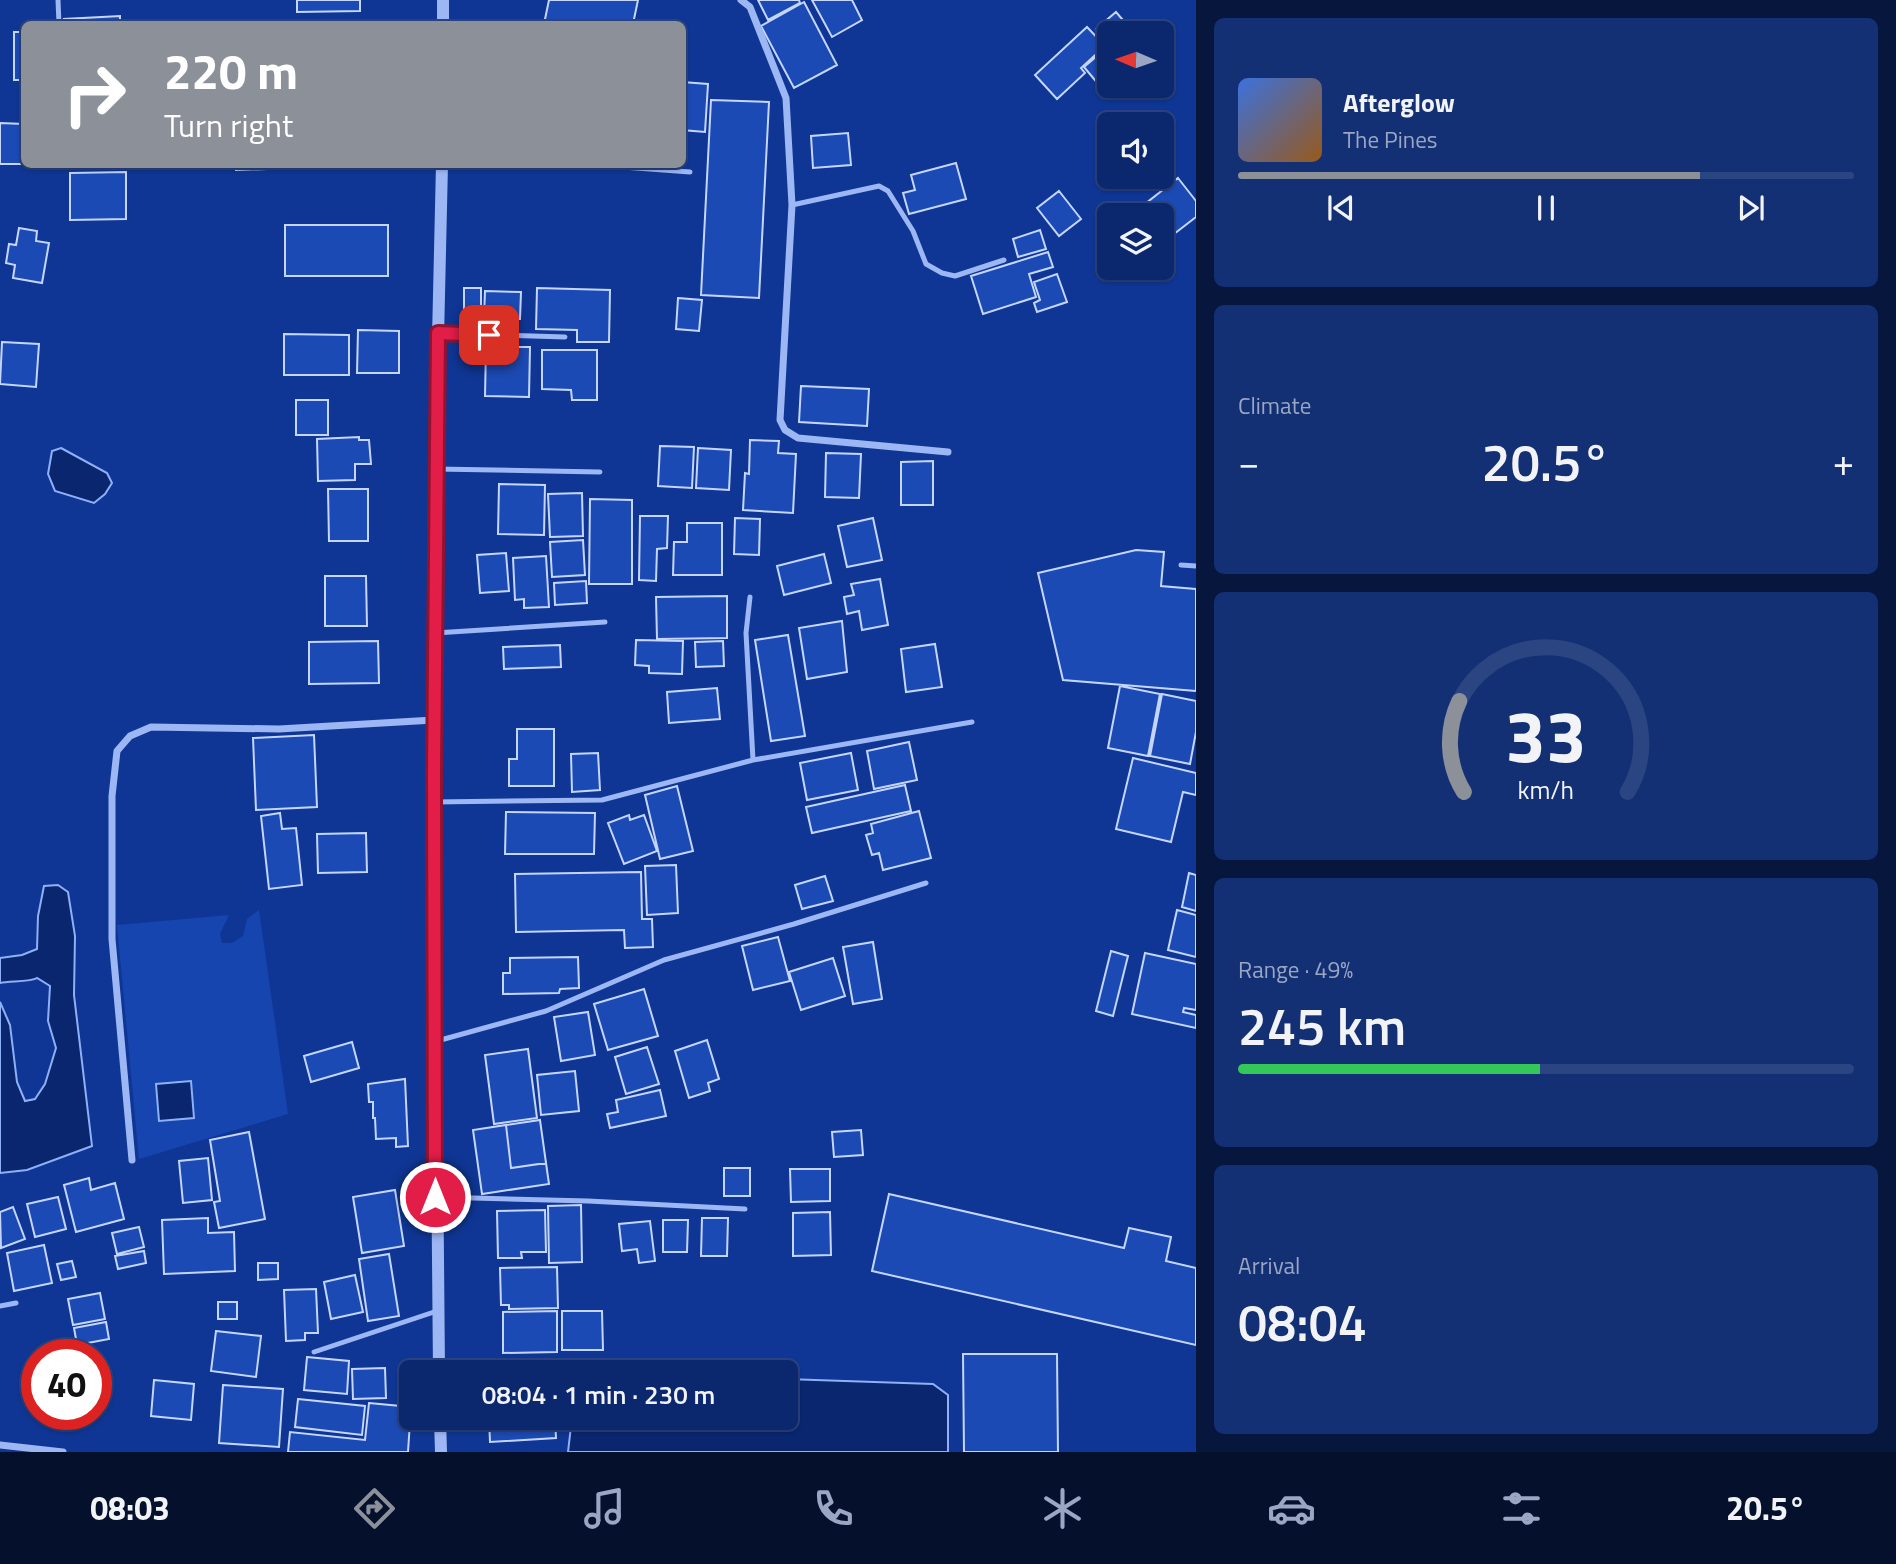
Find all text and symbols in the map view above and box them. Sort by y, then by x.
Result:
north arrow [1097,21,1174,98]
map controls [1097,21,1174,280]
text: 220 m [164,33,298,108]
icon: right [49,49,140,140]
text: Afterglow [1343,83,1455,122]
text: Turn right [164,101,293,149]
button: sound [1097,112,1174,189]
text: The Pines [1343,122,1437,157]
icon: previous [1322,189,1360,227]
icon: pause [1527,189,1565,227]
icon: next [1732,189,1770,227]
button: layers [1097,203,1174,280]
pin [459,305,519,365]
icon: arrive [470,316,508,354]
text: Climate [1238,388,1311,423]
text: 20.5° [1482,422,1610,501]
text: − [1238,433,1259,491]
text: + [1833,433,1854,491]
text: 33 [1505,680,1587,790]
text: km/h [1518,771,1574,809]
text: Range · 49% [1238,952,1353,987]
text: 245 km [1238,986,1406,1065]
position arrow [398,1160,472,1234]
text: Arrival [1238,1248,1300,1283]
text: 08:04 [1238,1282,1367,1361]
speed limit sign: 40 [21,1339,112,1430]
text: 08:04 · 1 min · 230 m [482,1375,715,1414]
text: 08:03 [90,1484,170,1532]
icon: directions [350,1484,399,1533]
icon: music [580,1484,629,1533]
icon: phone [809,1484,858,1533]
icon: climate [1038,1484,1087,1533]
icon: car [1267,1484,1316,1533]
icon: filters [1497,1484,1546,1533]
text: 20.5° [1726,1484,1806,1532]

